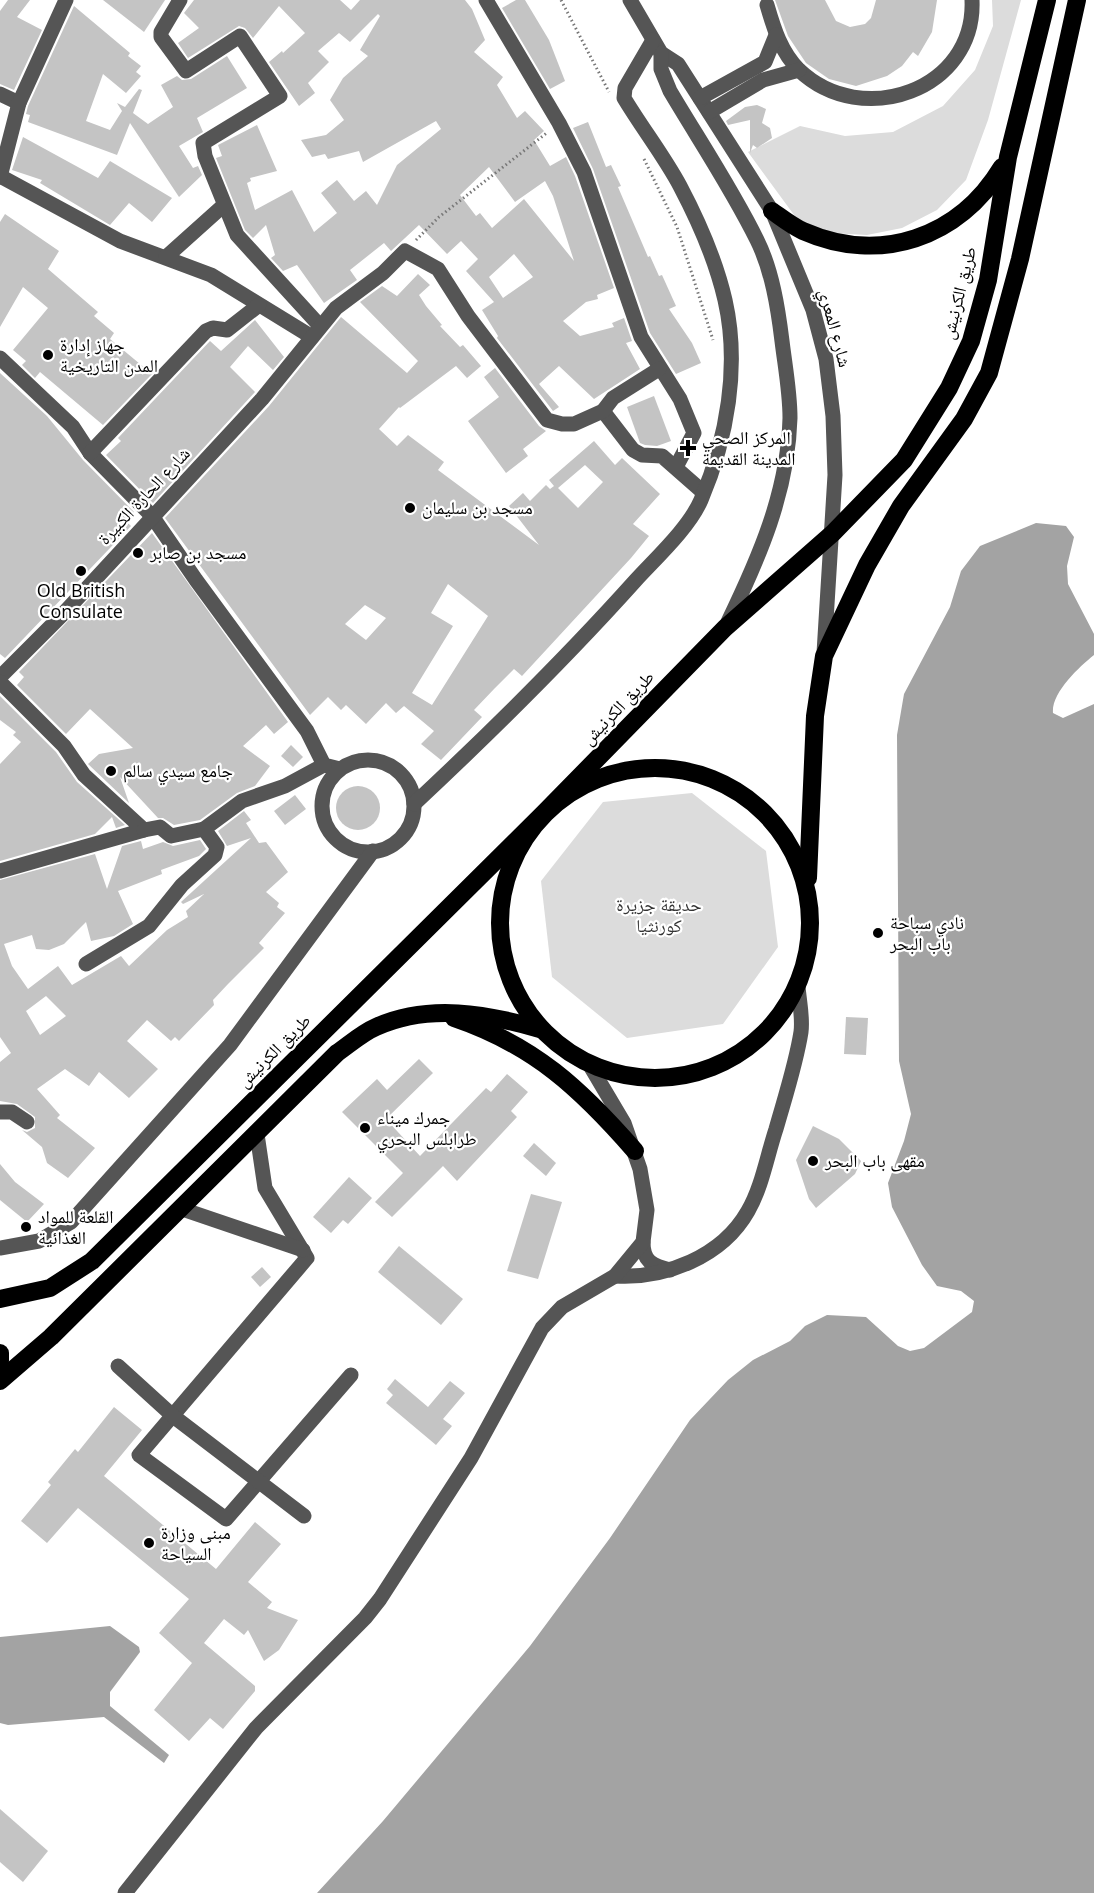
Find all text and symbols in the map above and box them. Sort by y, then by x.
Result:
street label: طريق الكرنيش [935,244,981,342]
street label: شارع المعري [811,286,858,371]
place label: جهاز إدارة المدن التاريخية [60,332,158,377]
marker: جهاز إدارة المدن التاريخية [41,348,55,362]
place label: المركز الصحي المدينة القديمة [702,425,796,470]
marker: المركز الصحي المدينة القديمة [679,439,697,457]
street label: شارع الحارة الكبيرة [92,441,195,549]
place label: مسجد بن سليمان [422,495,533,519]
marker: مسجد بن سليمان [403,501,417,515]
place label: مسجد بن صابر [149,540,246,564]
marker: مسجد بن صابر [131,546,145,560]
marker: Old British Consulate [74,564,88,578]
place label: Old British Consulate [37,578,125,623]
street label: طريق الكرنيش [576,665,659,750]
place label: جامع سيدي سالم [123,758,233,786]
marker: جامع سيدي سالم [104,764,118,778]
park label: حديقة جزيرة كورنثيا [616,892,702,937]
place label: نادي سباحة باب البحر [889,910,964,955]
marker: نادي سباحة باب البحر [871,926,885,940]
street label: طريق الكرنيش [231,1008,315,1092]
place label: جمرك ميناء طرابلس البحري [377,1105,477,1154]
marker: جمرك ميناء طرابلس البحري [358,1121,372,1135]
place label: مقهى باب البحر [824,1148,925,1172]
marker: مقهى باب البحر [806,1154,820,1168]
place label: القلعة للمواد الغذائية [38,1204,114,1249]
marker: القلعة للمواد الغذائية [19,1220,33,1234]
place label: مبنى وزارة السياحة [161,1520,231,1565]
marker: مبنى وزارة السياحة [142,1536,156,1550]

